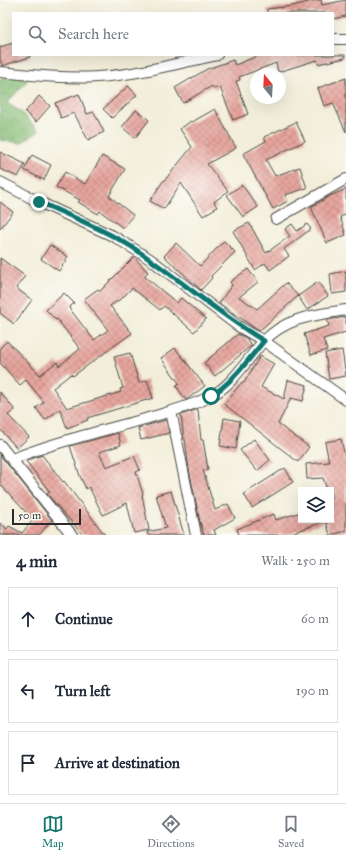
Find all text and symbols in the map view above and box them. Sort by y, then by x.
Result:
search box [12,12,334,56]
icon: search [26,23,48,45]
text: Search here [58,25,129,43]
north arrow [250,68,286,104]
route end [30,193,48,211]
route start [202,387,220,405]
map controls [298,487,334,523]
button: layers [298,487,334,523]
scale bar [12,507,81,526]
text: 50 m [18,509,41,522]
text: 4 min [16,551,57,572]
text: Walk · 250 m [261,553,330,569]
icon: ahead [17,608,39,630]
text: Continue [55,610,113,628]
text: 60 m [301,611,329,627]
icon: left [17,680,39,702]
text: Turn left [55,682,111,700]
text: 190 m [296,683,329,699]
icon: arrive [17,752,39,774]
text: Arrive at destination [55,754,180,772]
tab: Map [42,813,64,850]
tab: Directions [147,813,195,850]
tab: Saved [278,813,304,850]

